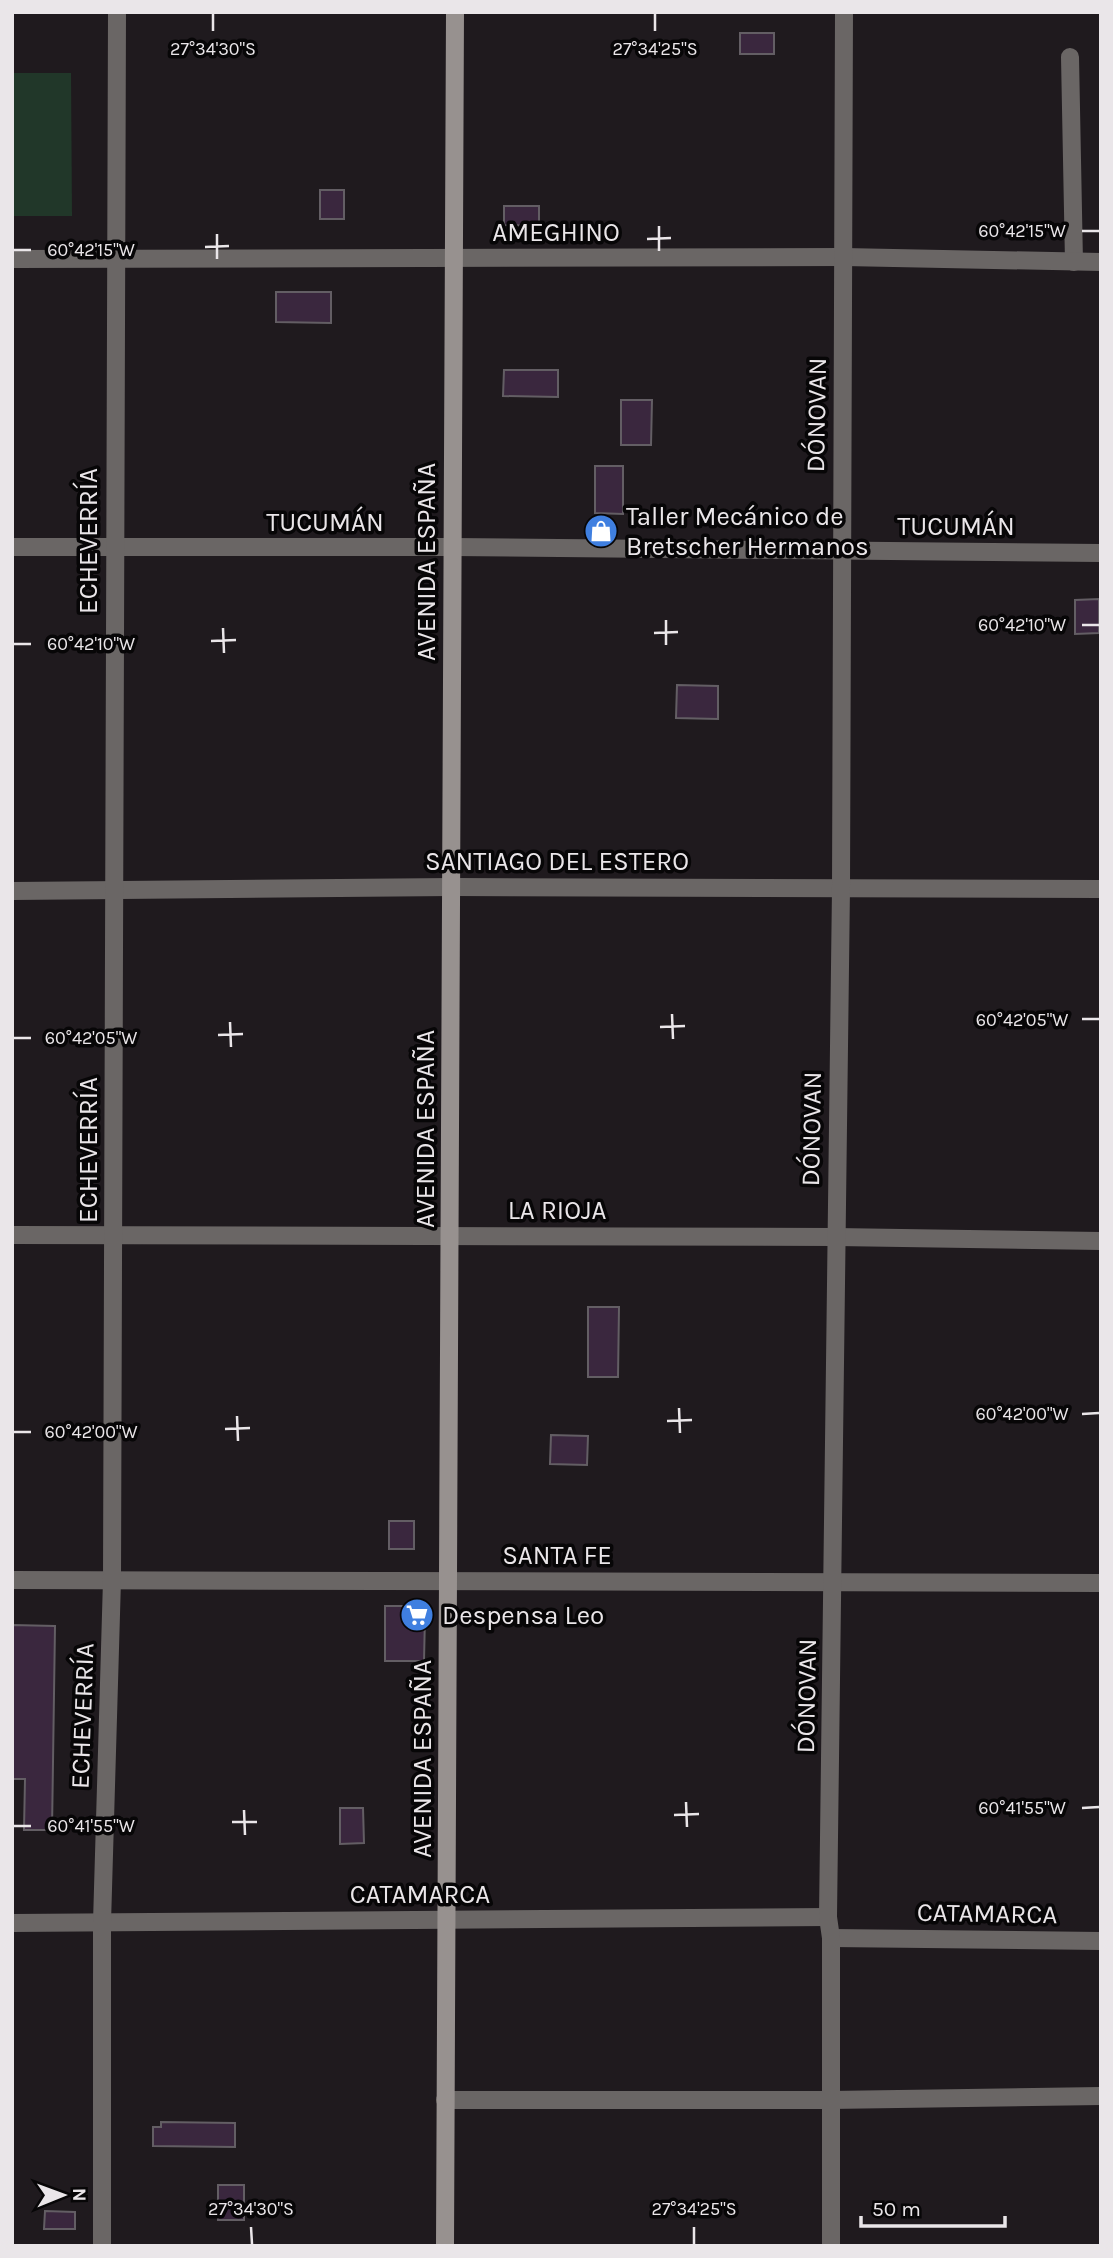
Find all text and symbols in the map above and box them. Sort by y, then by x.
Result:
text: 27°34'30"S [170,38,256,60]
text: 27°34'25"S [612,38,698,60]
street label: AMEGHINO [492,217,620,248]
text: 60°42'15"W [978,220,1066,242]
text: 60°42'15"W [47,239,135,261]
street label: DÓNOVAN [799,357,833,473]
street label: AVENIDA ESPAÑA [411,463,442,661]
street label: ECHEVERRÍA [72,468,104,614]
place label: Taller Mecánico de Bretscher Hermanos [626,501,869,562]
street label: TUCUMÁN [266,506,384,538]
street label: TUCUMÁN [897,510,1015,542]
shop icon: Taller Mecánico de Bretscher Hermanos [582,512,620,550]
text: 60°42'10"W [978,614,1066,636]
text: 60°42'10"W [47,633,135,655]
street label: SANTIAGO DEL ESTERO [425,846,689,877]
text: 60°42'05"W [976,1009,1068,1031]
text: 60°42'05"W [45,1027,137,1049]
street label: AVENIDA ESPAÑA [410,1030,441,1228]
street label: DÓNOVAN [794,1071,828,1187]
street label: ECHEVERRÍA [72,1077,104,1223]
street label: LA RIOJA [508,1195,606,1226]
text: 60°42'00"W [976,1403,1068,1425]
text: 60°42'00"W [45,1421,137,1443]
street label: SANTA FE [502,1540,612,1571]
supermarket icon: Despensa Leo [398,1596,436,1634]
place label: Despensa Leo [442,1600,604,1631]
street label: DÓNOVAN [789,1638,823,1754]
street label: ECHEVERRÍA [63,1643,101,1789]
street label: AVENIDA ESPAÑA [407,1660,438,1858]
text: 60°41'55"W [978,1797,1066,1819]
text: 60°41'55"W [47,1815,135,1837]
street label: CATAMARCA [350,1879,490,1910]
street label: CATAMARCA [917,1897,1058,1930]
north arrow [28,2160,98,2230]
scale bar [861,2184,1004,2228]
text: N [68,2188,90,2202]
text: 50 m [872,2197,921,2221]
text: 27°34'30"S [208,2198,294,2220]
text: 27°34'25"S [651,2198,737,2220]

